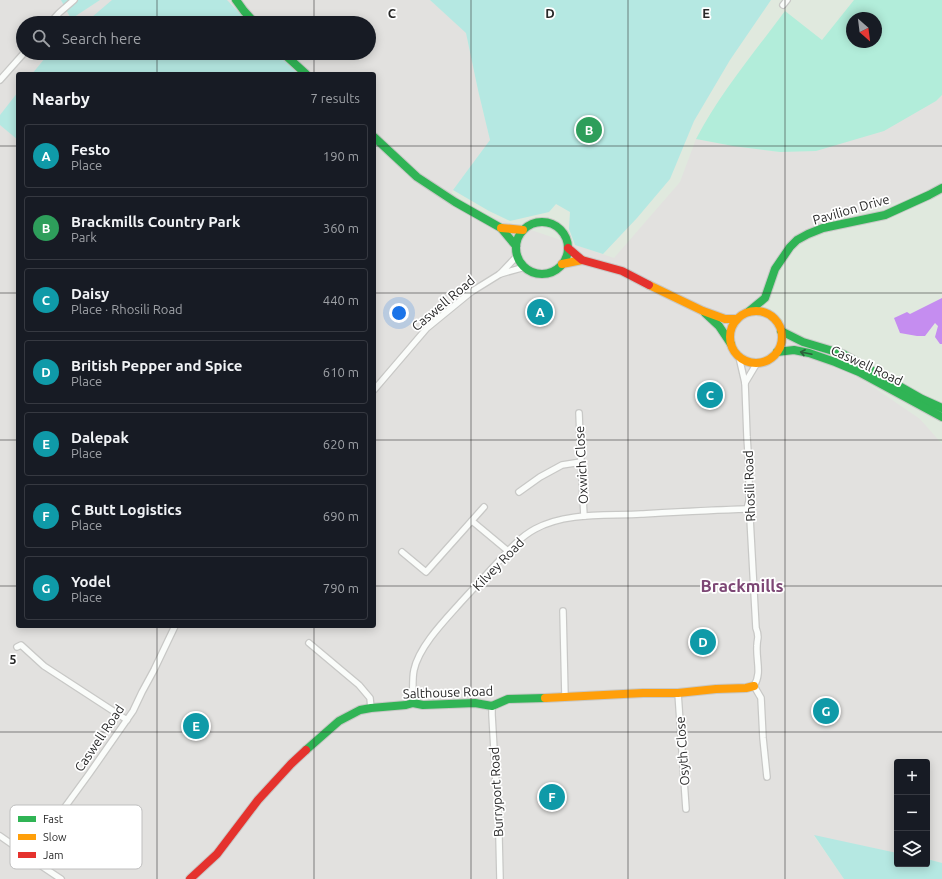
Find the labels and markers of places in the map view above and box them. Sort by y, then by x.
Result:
pin: B [576,115,602,145]
pin: A [527,297,553,327]
pin: C [697,380,723,410]
pin: D [690,627,716,657]
pin: G [813,696,839,726]
pin: E [183,711,209,741]
pin: F [539,782,565,812]

